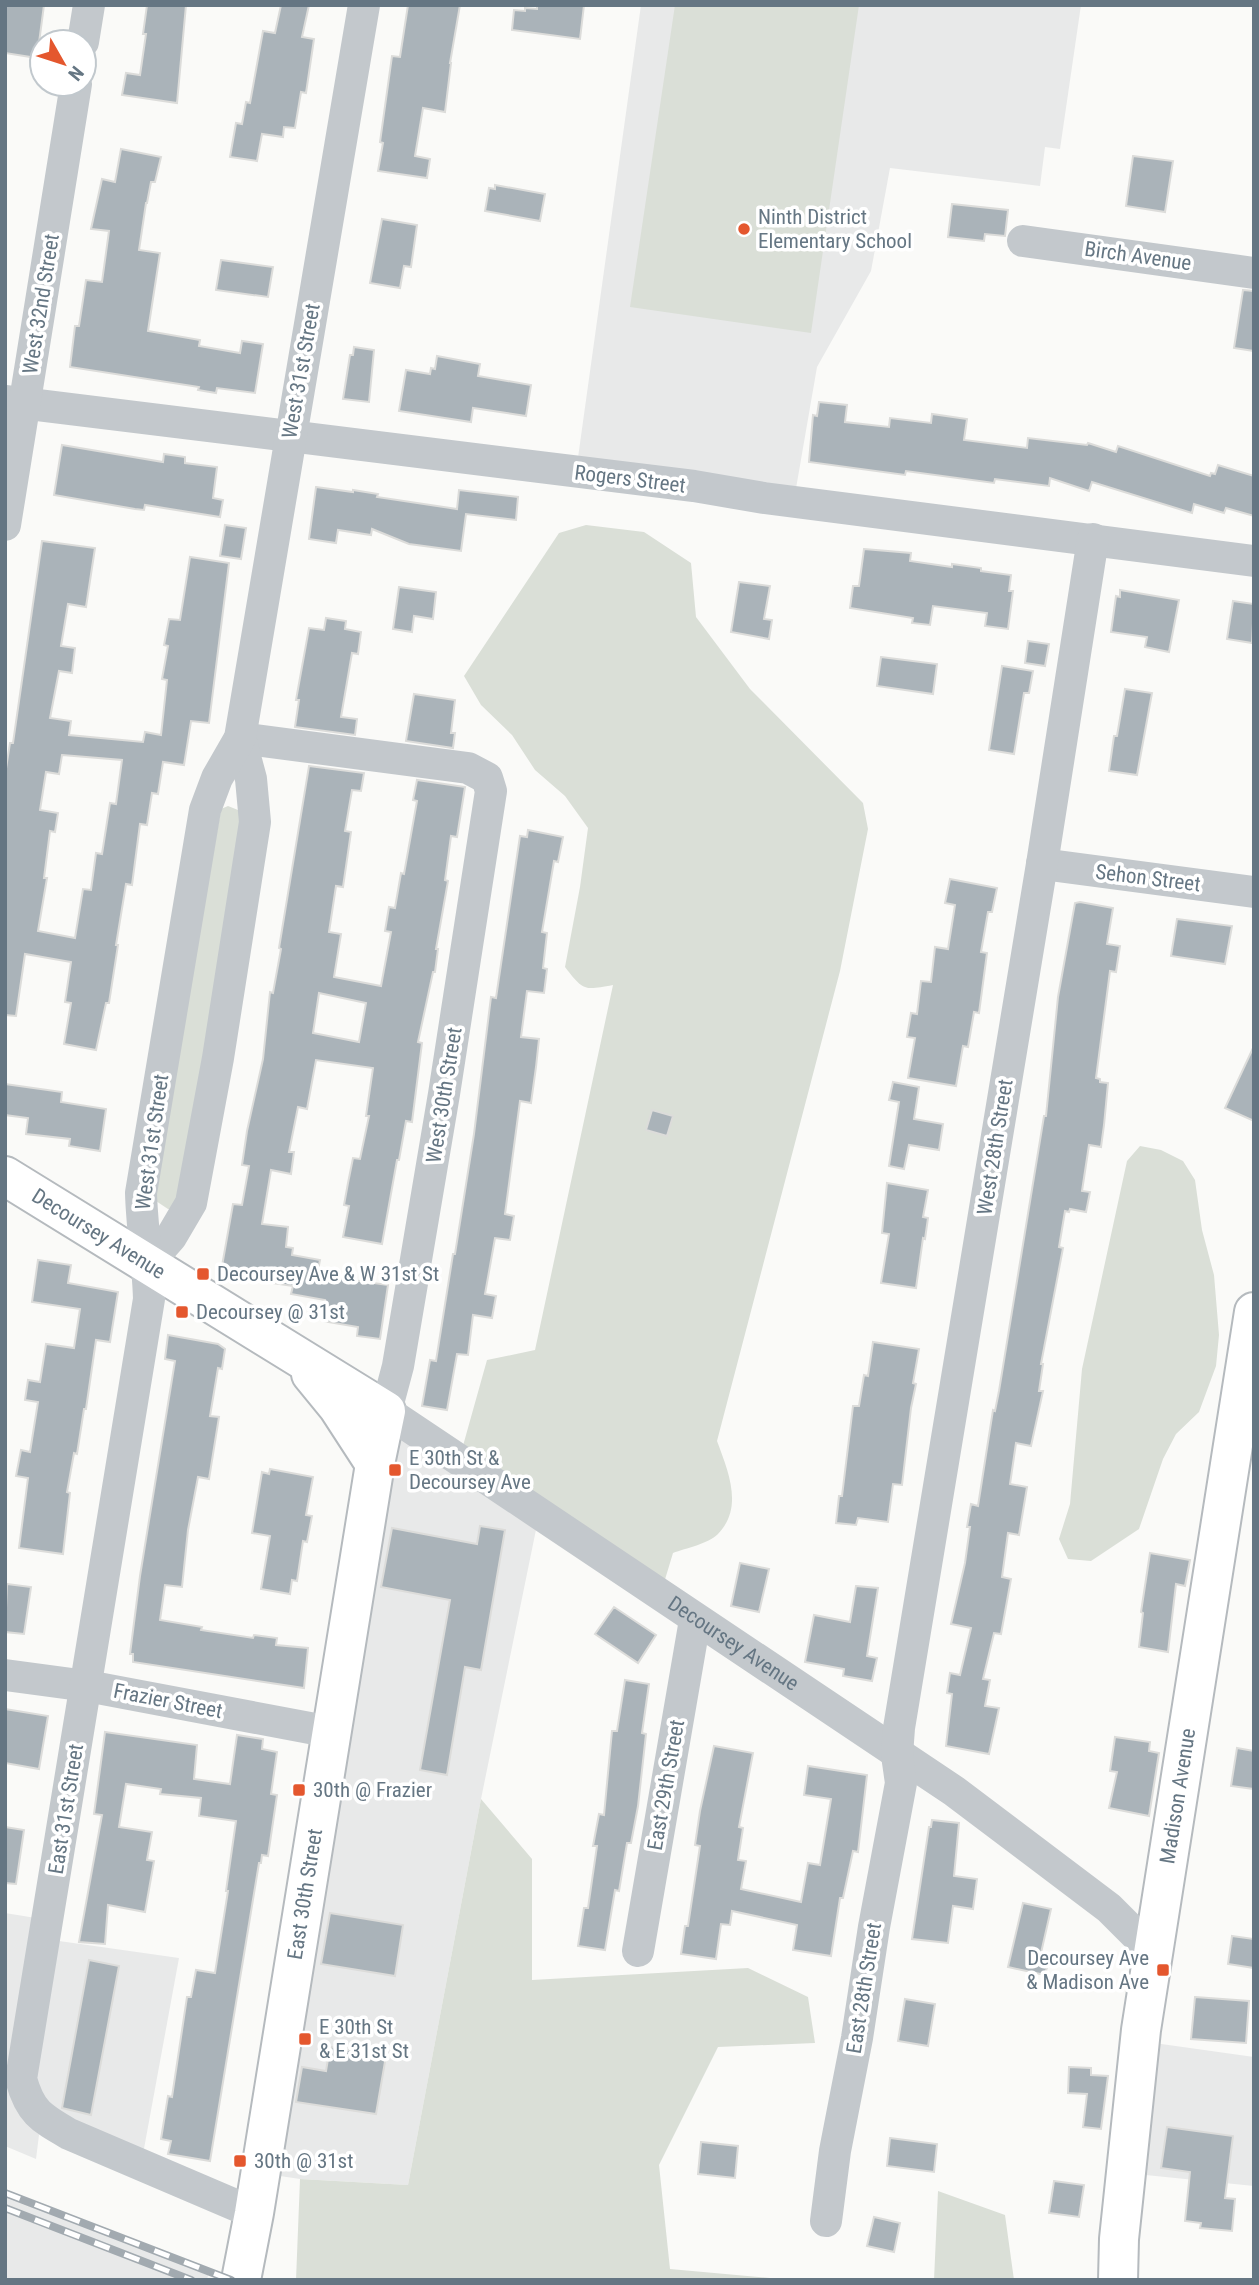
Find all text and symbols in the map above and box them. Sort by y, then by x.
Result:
north arrow [28,28,98,98]
text: N [63,62,88,85]
place label: Ninth District Elementary School [758,205,912,253]
marker: Ninth District Elementary School [736,221,752,237]
street label: West 32nd Street [18,232,64,376]
street label: Birch Avenue [1083,237,1193,275]
street label: West 31st Street [277,302,325,440]
street label: Rogers Street [573,460,687,498]
street label: Sehon Street [1094,860,1202,896]
street label: West 30th Street [421,1025,467,1165]
street label: West 31st Street [131,1073,173,1211]
street label: West 28th Street [972,1077,1018,1217]
street label: Decoursey Avenue [28,1184,170,1284]
place label: Decoursey Ave & W 31st St [217,1262,439,1286]
marker: Decoursey Ave & W 31st St [195,1266,211,1282]
place label: Decoursey @ 31st [196,1300,345,1324]
marker: Decoursey @ 31st [174,1304,190,1320]
place label: E 30th St & Decoursey Ave [409,1446,531,1494]
marker: E 30th St & Decoursey Ave [387,1462,403,1478]
street label: Decoursey Avenue [663,1591,803,1696]
street label: Frazier Street [112,1679,224,1723]
street label: East 29th Street [643,1718,689,1852]
street label: Madison Avenue [1155,1726,1200,1865]
street label: East 31st Street [44,1742,88,1876]
place label: 30th @ Frazier [313,1778,432,1802]
marker: 30th @ Frazier [291,1782,307,1798]
street label: East 30th Street [283,1827,327,1961]
street label: East 28th Street [842,1921,886,2055]
place label: Decoursey Ave & Madison Ave [1026,1946,1149,1994]
marker: Decoursey Ave & Madison Ave [1155,1962,1171,1978]
place label: E 30th St & E 31st St [319,2015,409,2063]
marker: E 30th St & E 31st St [297,2031,313,2047]
place label: 30th @ 31st [254,2149,353,2173]
marker: 30th @ 31st [232,2153,248,2169]

